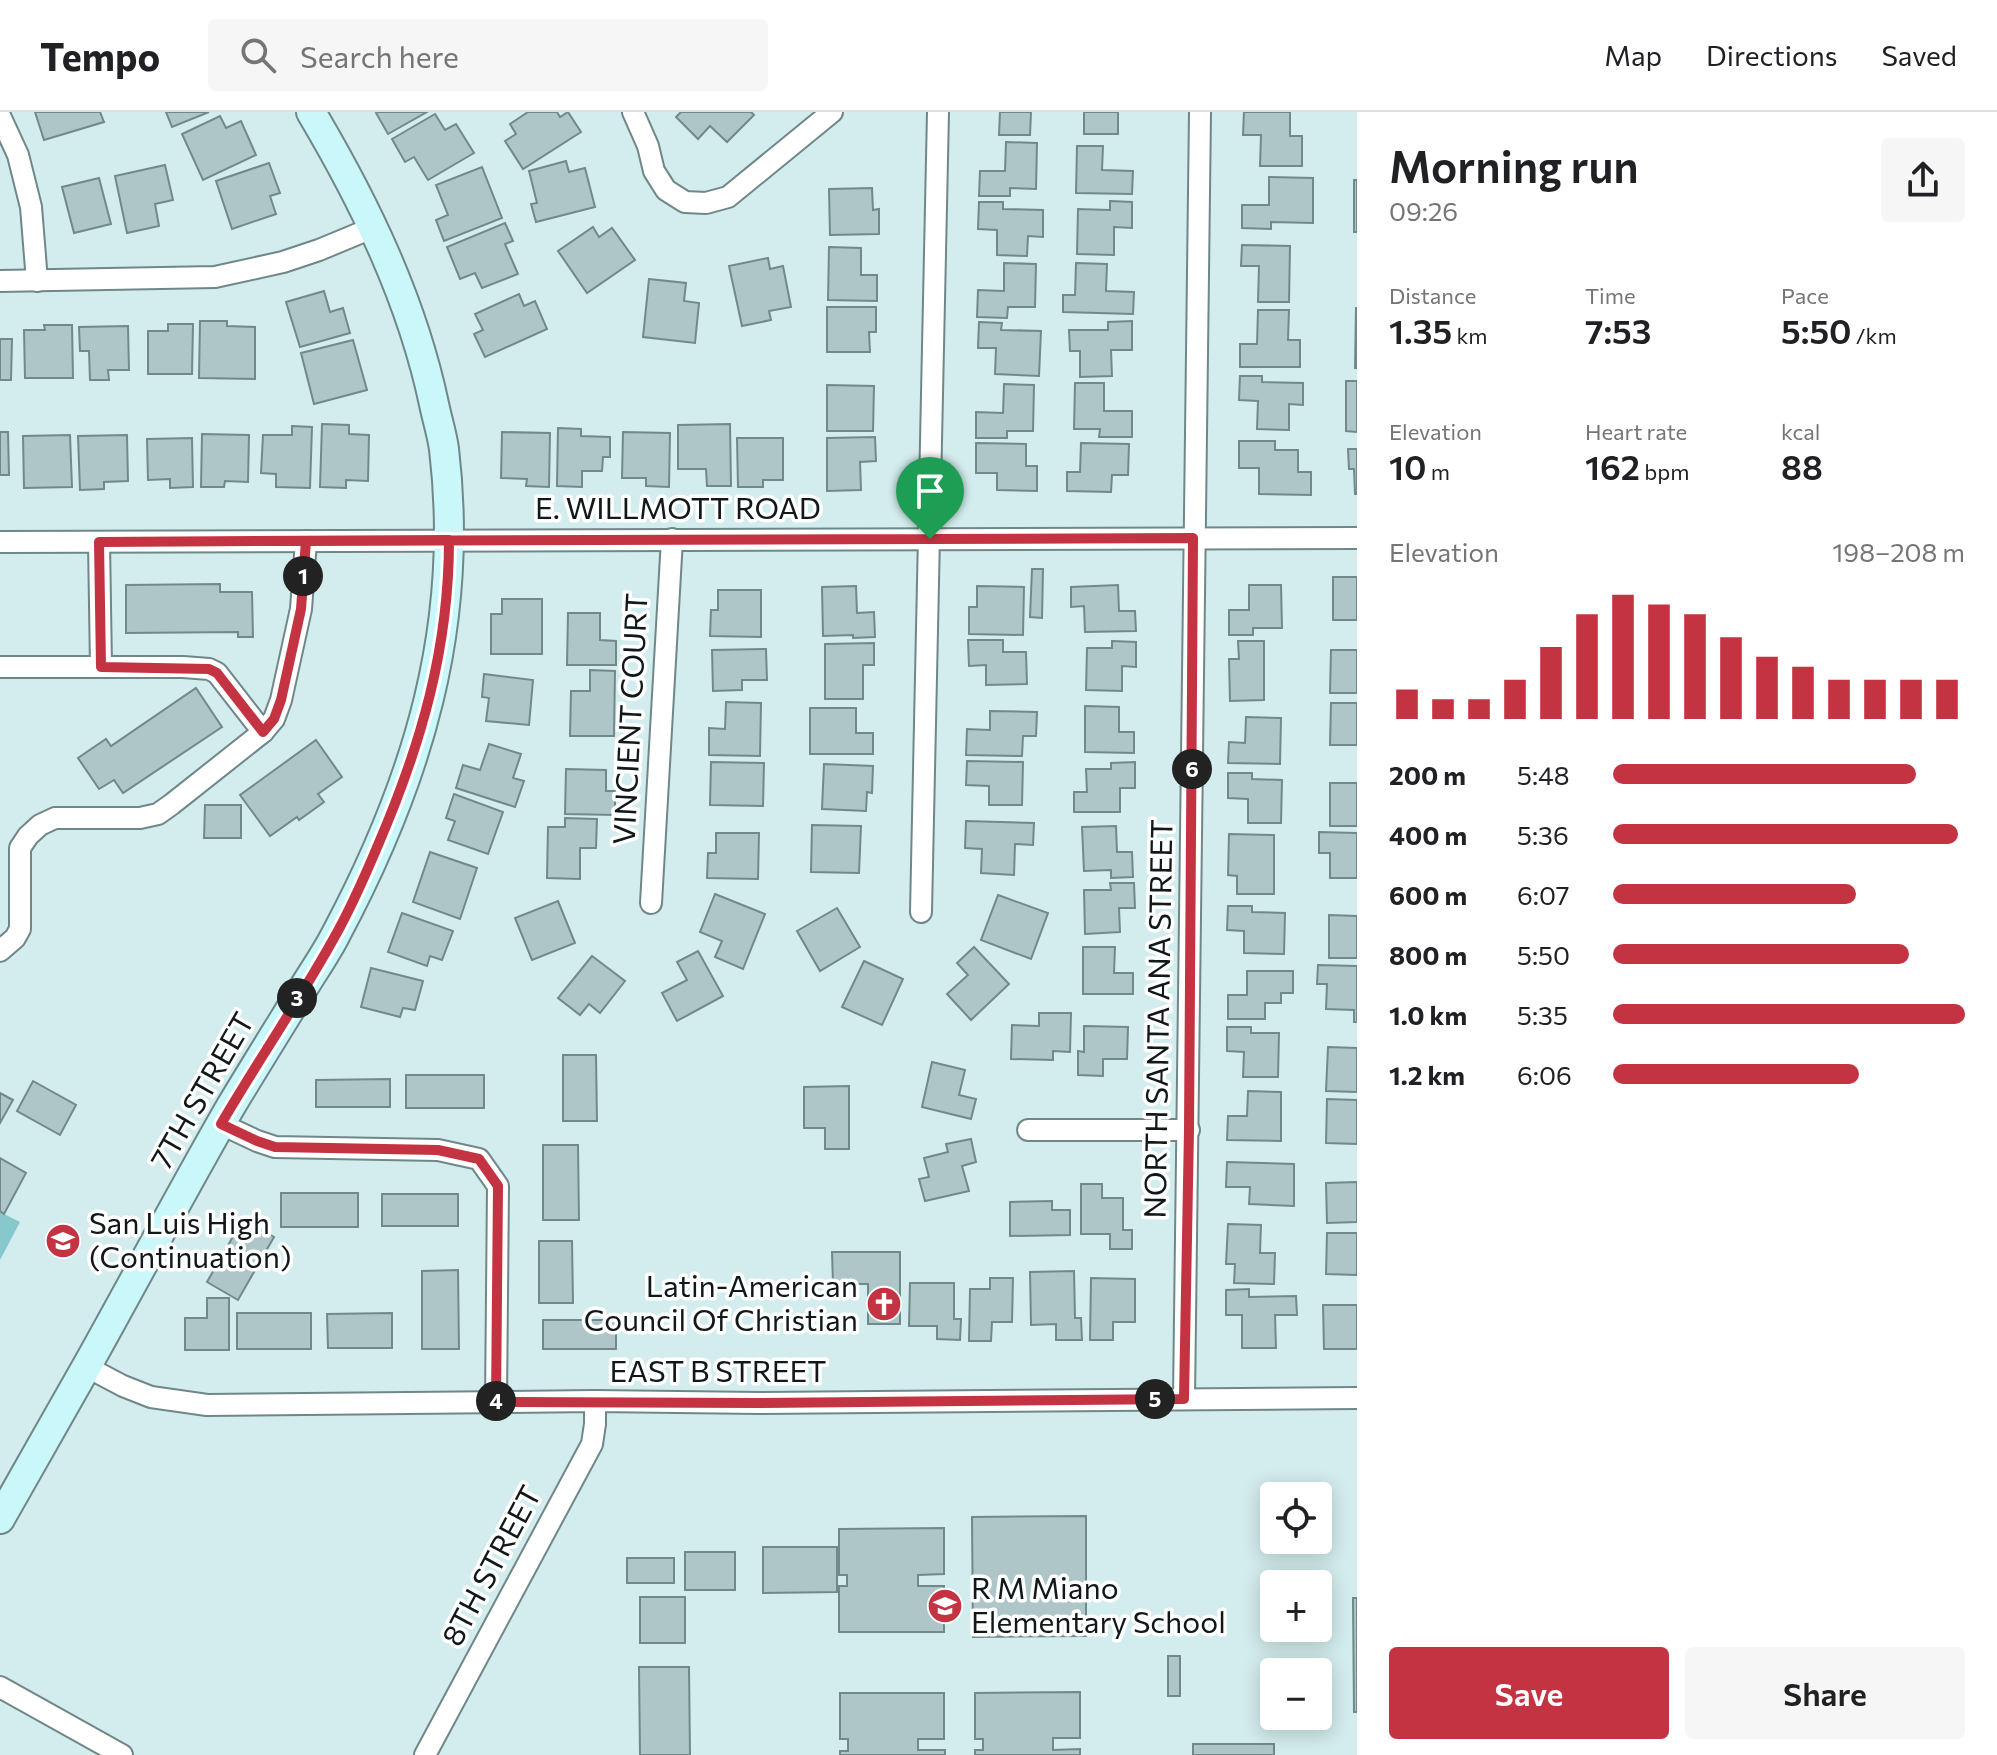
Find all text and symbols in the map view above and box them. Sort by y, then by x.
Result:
search box [208,19,768,91]
text: Tempo [40,32,160,79]
icon: search [236,33,280,77]
text: Search here [300,37,459,74]
text: Map [1604,38,1662,72]
text: Directions [1706,38,1837,72]
text: Saved [1881,38,1957,72]
text: Morning run [1389,138,1639,192]
button: share [1881,138,1965,222]
text: 09:26 [1389,195,1458,226]
text: Distance [1389,282,1476,309]
text: Time [1585,282,1636,309]
text: Pace [1781,282,1829,309]
text: 1.35 [1389,309,1452,351]
text: 7:53 [1585,309,1652,351]
text: 5:50 [1781,309,1852,351]
text: km [1452,322,1488,349]
text: /km [1852,322,1897,349]
text: Elevation [1389,418,1482,445]
text: Heart rate [1585,418,1687,445]
text: kcal [1781,418,1820,445]
text: 10 [1389,445,1427,487]
text: 162 [1585,445,1640,487]
text: 88 [1781,445,1823,487]
pin [896,457,964,539]
text: m [1427,458,1450,485]
text: bpm [1640,458,1689,485]
icon: arrive [908,469,952,513]
street label: E. WILLMOTT ROAD [535,488,821,525]
text: Elevation [1389,536,1499,567]
text: 198–208 m [1832,536,1965,567]
pin: 1 [283,556,323,596]
text: 1 [298,562,308,589]
street label: VINCIENT COURT [603,592,654,845]
pin: 6 [1172,749,1212,789]
text: 6 [1185,755,1199,782]
text: 200 m [1389,759,1466,790]
text: 5:48 [1517,759,1569,790]
street label: NORTH SANTA ANA STREET [1135,819,1178,1219]
text: 400 m [1389,819,1467,850]
text: 5:36 [1517,819,1569,850]
text: 600 m [1389,879,1467,910]
text: 6:07 [1517,879,1570,910]
text: 800 m [1389,939,1467,970]
text: 5:50 [1517,939,1570,970]
pin: 3 [277,978,317,1018]
text: 3 [291,984,303,1011]
text: 1.0 km [1389,999,1467,1030]
text: 5:35 [1517,999,1568,1030]
street label: 7TH STREET [141,1005,261,1175]
text: 1.2 km [1389,1059,1465,1090]
text: 6:06 [1517,1059,1572,1090]
place label: San Luis High (Continuation) [89,1203,291,1274]
school or university icon: San Luis High (Continuation) [44,1222,82,1260]
place label: Latin-American Council Of Christian [584,1266,858,1337]
church icon: Latin-American Council Of Christian [865,1285,903,1323]
street label: EAST B STREET [609,1351,827,1388]
pin: 5 [1135,1379,1175,1419]
pin: 4 [476,1381,516,1421]
text: 5 [1149,1385,1161,1412]
text: 4 [489,1387,503,1414]
street label: 8TH STREET [432,1478,547,1651]
map controls [1260,1482,1332,1730]
button: locate [1260,1482,1332,1554]
place label: R M Miano Elementary School [971,1568,1226,1639]
button: + [1260,1570,1332,1642]
school or university icon: R M Miano Elementary School [926,1587,964,1625]
button: Save [1389,1647,1669,1739]
button: Share [1685,1647,1965,1739]
button: − [1260,1658,1332,1730]

